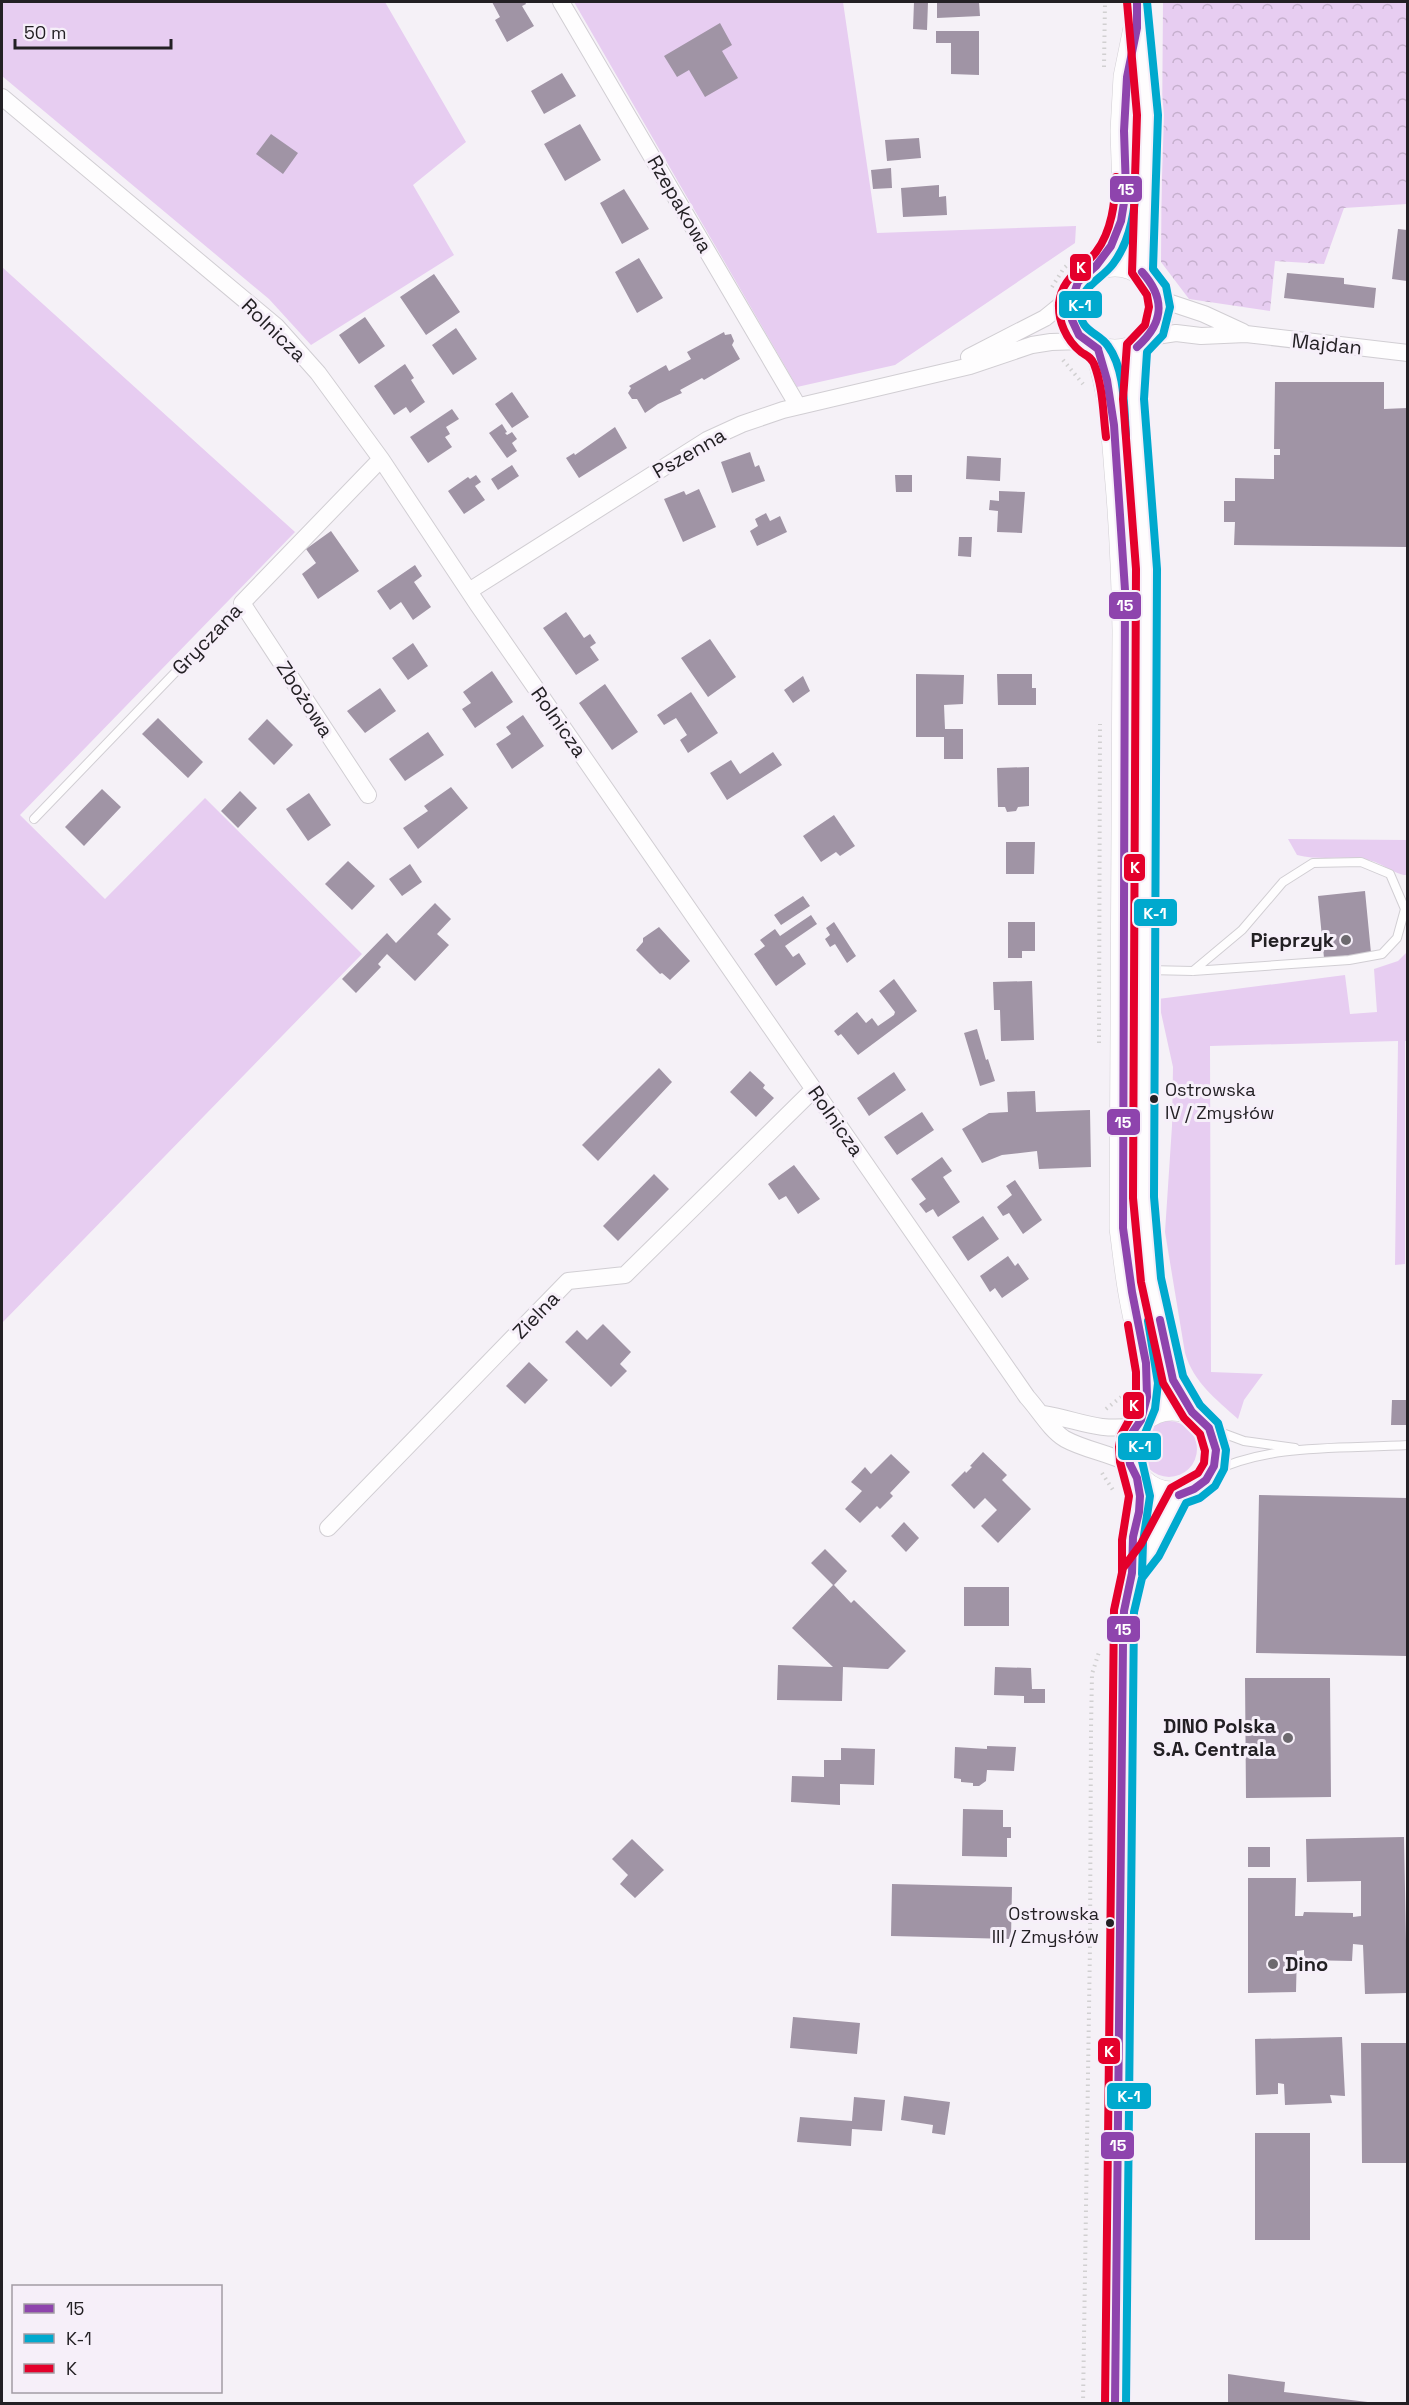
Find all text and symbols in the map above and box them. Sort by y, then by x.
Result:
scale bar [15,12,171,50]
text: 50 m [24,21,66,44]
street label: Rzepakowa [642,150,718,258]
line badge: 15 [1109,175,1143,203]
text: 15 [1118,179,1135,200]
line badge: K [1069,253,1092,282]
text: K [1076,257,1086,278]
line badge: K-1 [1058,290,1103,319]
street label: Rolnicza [236,293,312,367]
text: K-1 [1068,295,1092,316]
street label: Majdan [1291,327,1363,361]
street label: Pszenna [648,422,730,484]
line badge: 15 [1108,591,1142,620]
text: 15 [1117,595,1134,616]
street label: Gryczana [166,598,248,680]
street label: Zbożowa [271,656,339,742]
street label: Rolnicza [525,682,593,762]
line badge: K [1123,853,1146,882]
text: K [1130,857,1140,878]
line badge: K-1 [1133,898,1178,927]
text: K-1 [1143,903,1167,924]
place label: Pieprzyk [1250,927,1334,953]
marker: Pieprzyk [1339,933,1353,947]
place label: Ostrowska IV / Zmysłów [1165,1078,1274,1124]
street label: Rolnicza [802,1081,870,1161]
marker: Ostrowska IV / Zmysłów [1148,1093,1160,1105]
line badge: 15 [1106,1108,1141,1136]
text: 15 [1115,1112,1132,1133]
street label: Zielna [507,1285,565,1345]
line badge: K [1122,1391,1145,1420]
text: K [1129,1395,1139,1416]
line badge: K-1 [1117,1432,1162,1461]
text: K-1 [1128,1436,1152,1457]
line badge: 15 [1106,1615,1141,1643]
text: 15 [1115,1619,1132,1640]
place label: DINO Polska S.A. Centrala [1153,1713,1276,1762]
marker: DINO Polska S.A. Centrala [1281,1731,1295,1745]
place label: Ostrowska III / Zmysłów [992,1902,1099,1948]
marker: Ostrowska III / Zmysłów [1104,1917,1116,1929]
place label: Dino [1285,1951,1328,1977]
marker: Dino [1266,1957,1280,1971]
line badge: K [1097,2037,1121,2065]
text: K [1104,2041,1114,2062]
line badge: K-1 [1106,2082,1152,2110]
text: K-1 [1117,2086,1141,2107]
line badge: 15 [1100,2131,1135,2160]
text: 15 [1110,2135,1127,2156]
legend [12,2285,222,2393]
text: 15 [66,2297,84,2320]
text: K-1 [66,2327,92,2350]
text: K [66,2357,77,2380]

